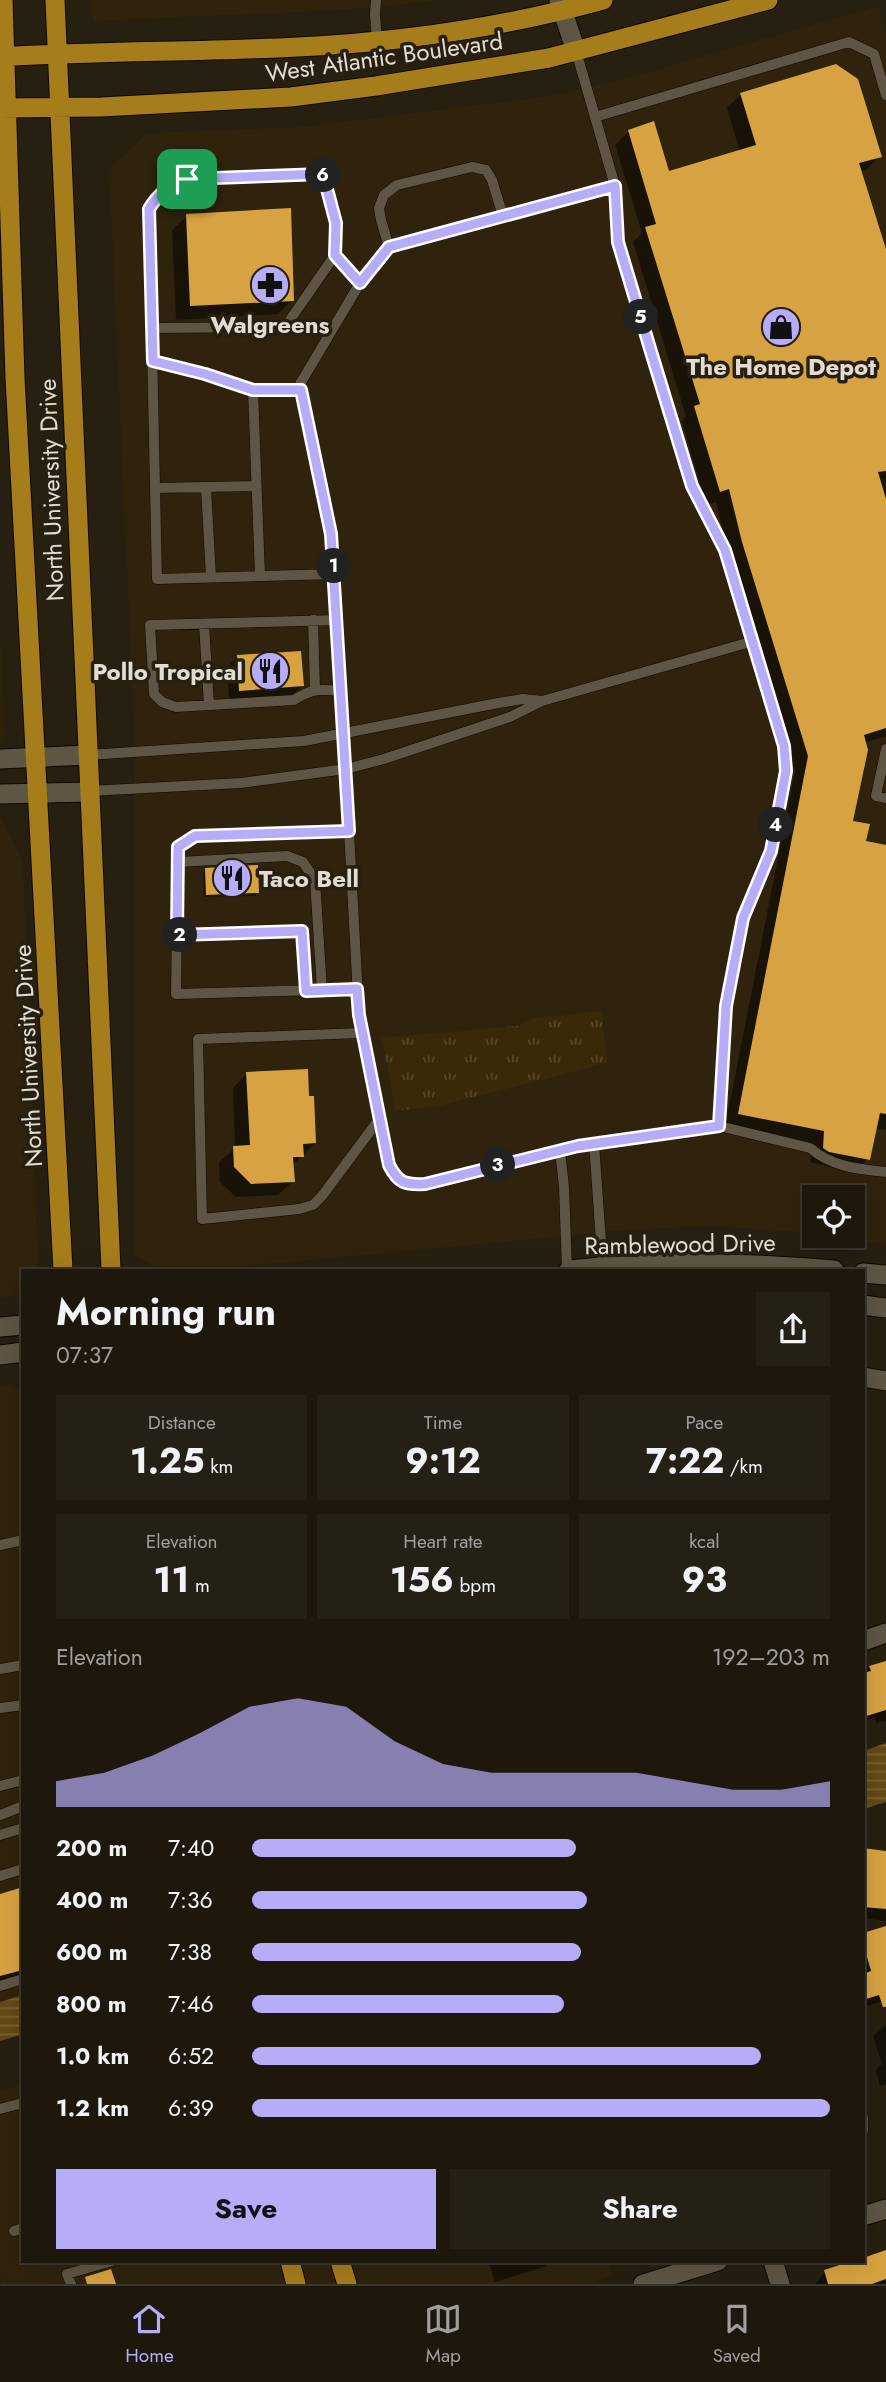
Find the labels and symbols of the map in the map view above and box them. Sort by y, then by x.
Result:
street label: West Atlantic Boulevard [263,23,505,91]
pin [157,149,217,209]
pin: 6 [306,158,340,192]
pharmacy icon: Walgreens [249,264,291,306]
pin: 5 [624,300,658,334]
shop icon: The Home Depot [760,306,802,348]
place label: Walgreens [211,307,330,342]
place label: The Home Depot [686,349,876,384]
street label: North University Drive [30,378,72,602]
pin: 1 [316,548,352,584]
restaurant icon: Pollo Tropical [249,650,291,692]
place label: Pollo Tropical [92,654,243,689]
pin: 4 [758,808,794,842]
restaurant icon: Taco Bell [211,857,253,899]
place label: Taco Bell [259,861,359,896]
pin: 2 [162,918,198,953]
street label: North University Drive [5,944,51,1168]
pin: 3 [480,1148,516,1182]
street label: Ramblewood Drive [584,1225,776,1263]

